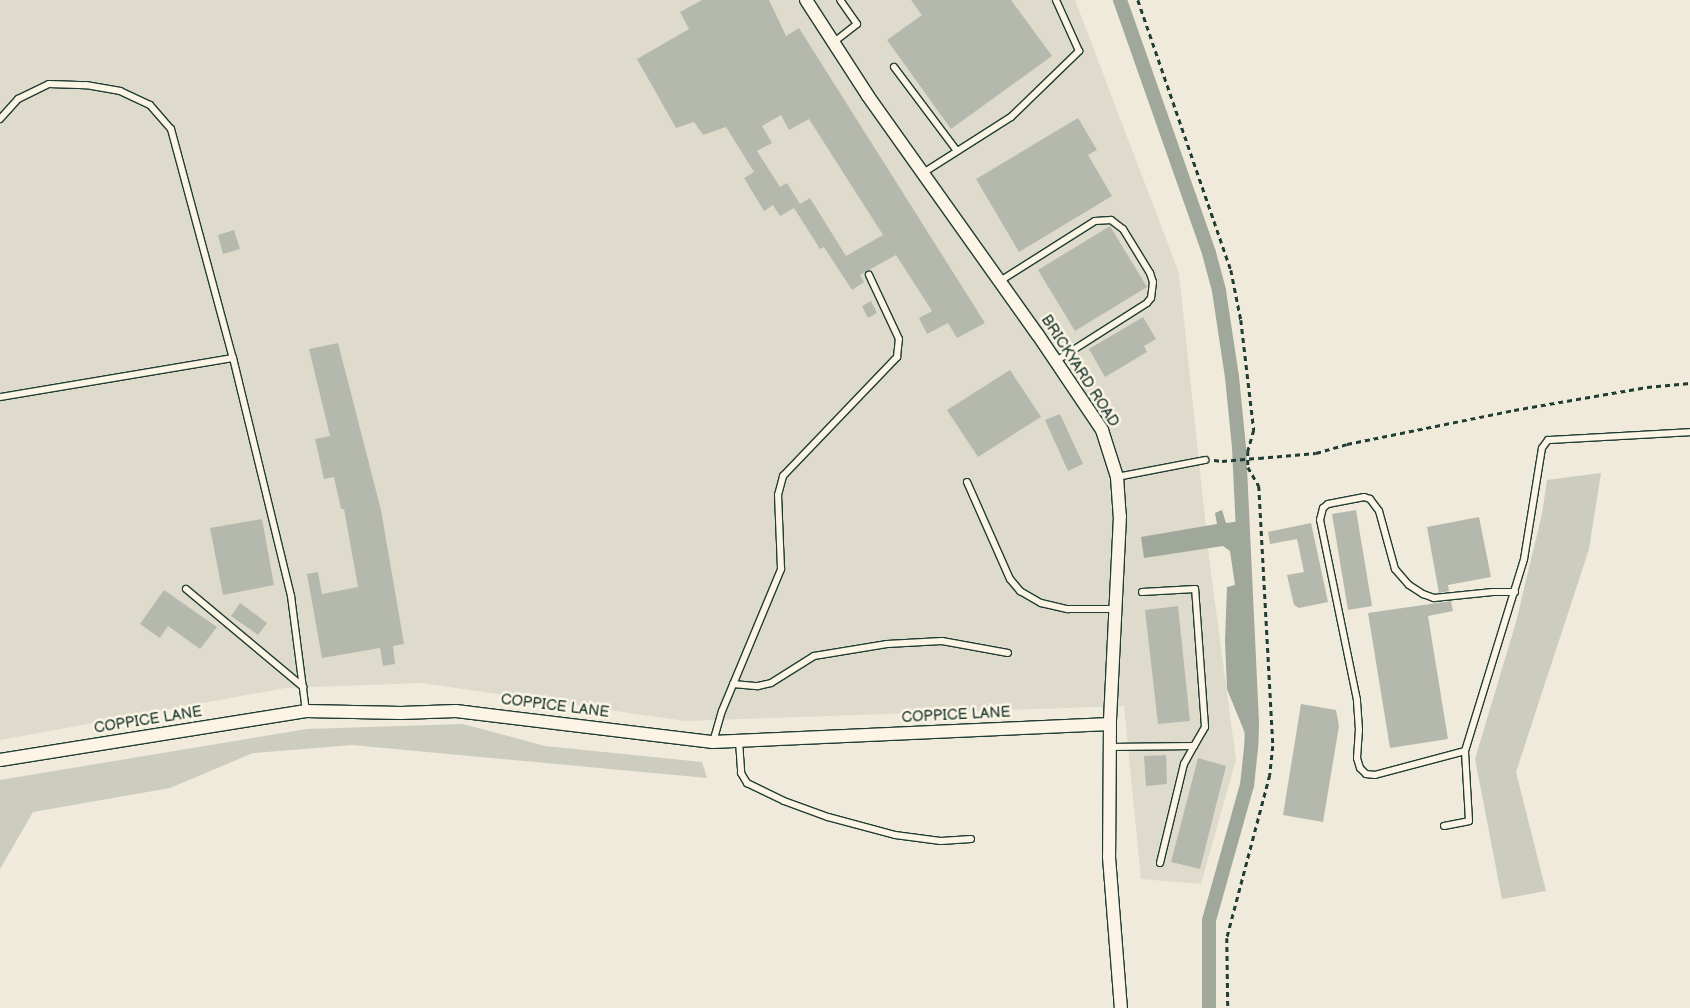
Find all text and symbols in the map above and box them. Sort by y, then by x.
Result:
street label: BRICKYARD ROAD [1037,312,1123,430]
street label: COPPICE LANE [500,690,610,722]
street label: COPPICE LANE [93,703,203,737]
street label: COPPICE LANE [901,703,1011,727]

